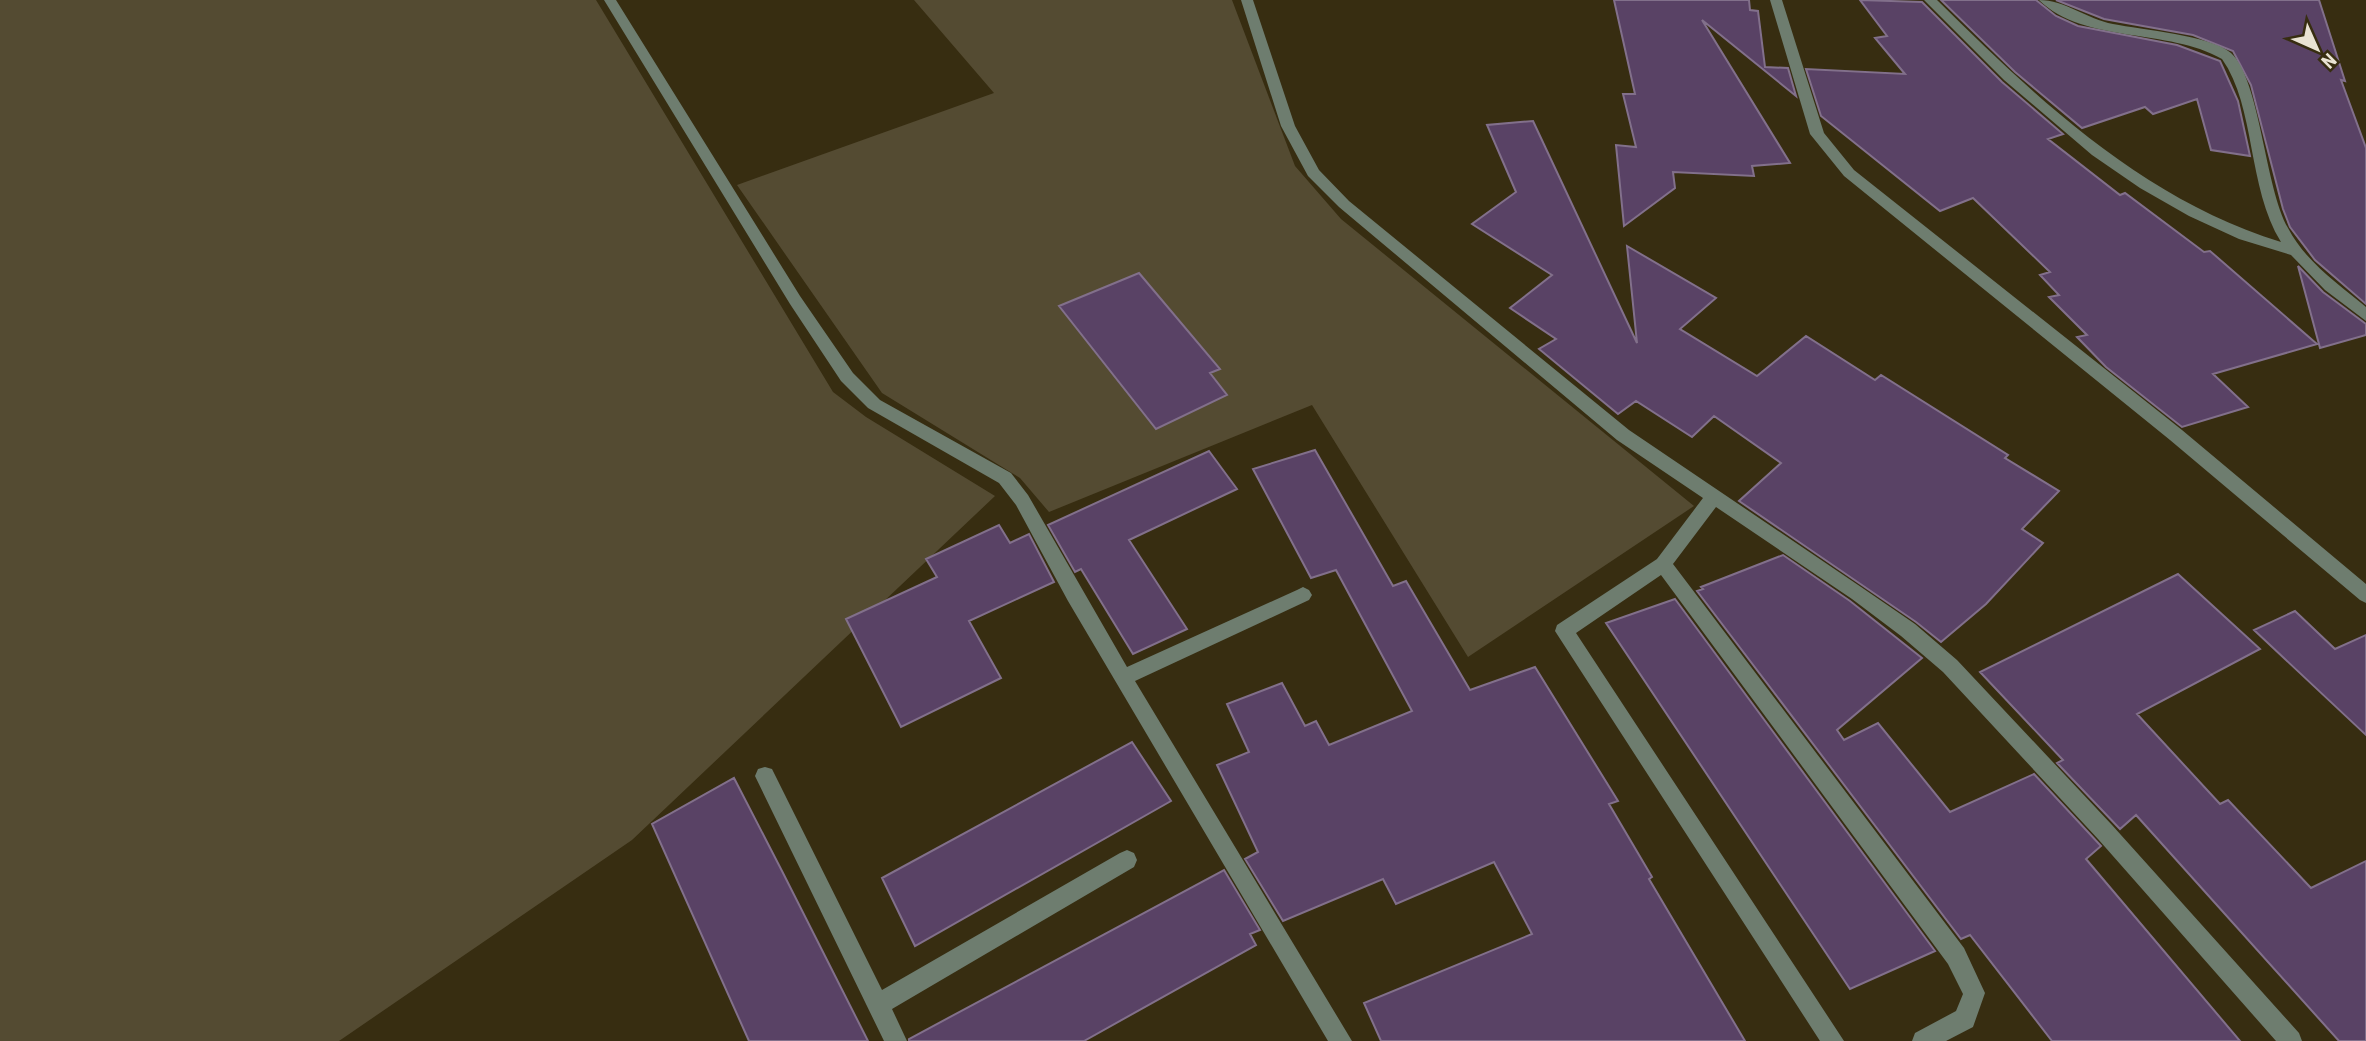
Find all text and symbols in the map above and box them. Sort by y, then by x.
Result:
north arrow [2282,14,2352,84]
text: N [2316,48,2341,73]

